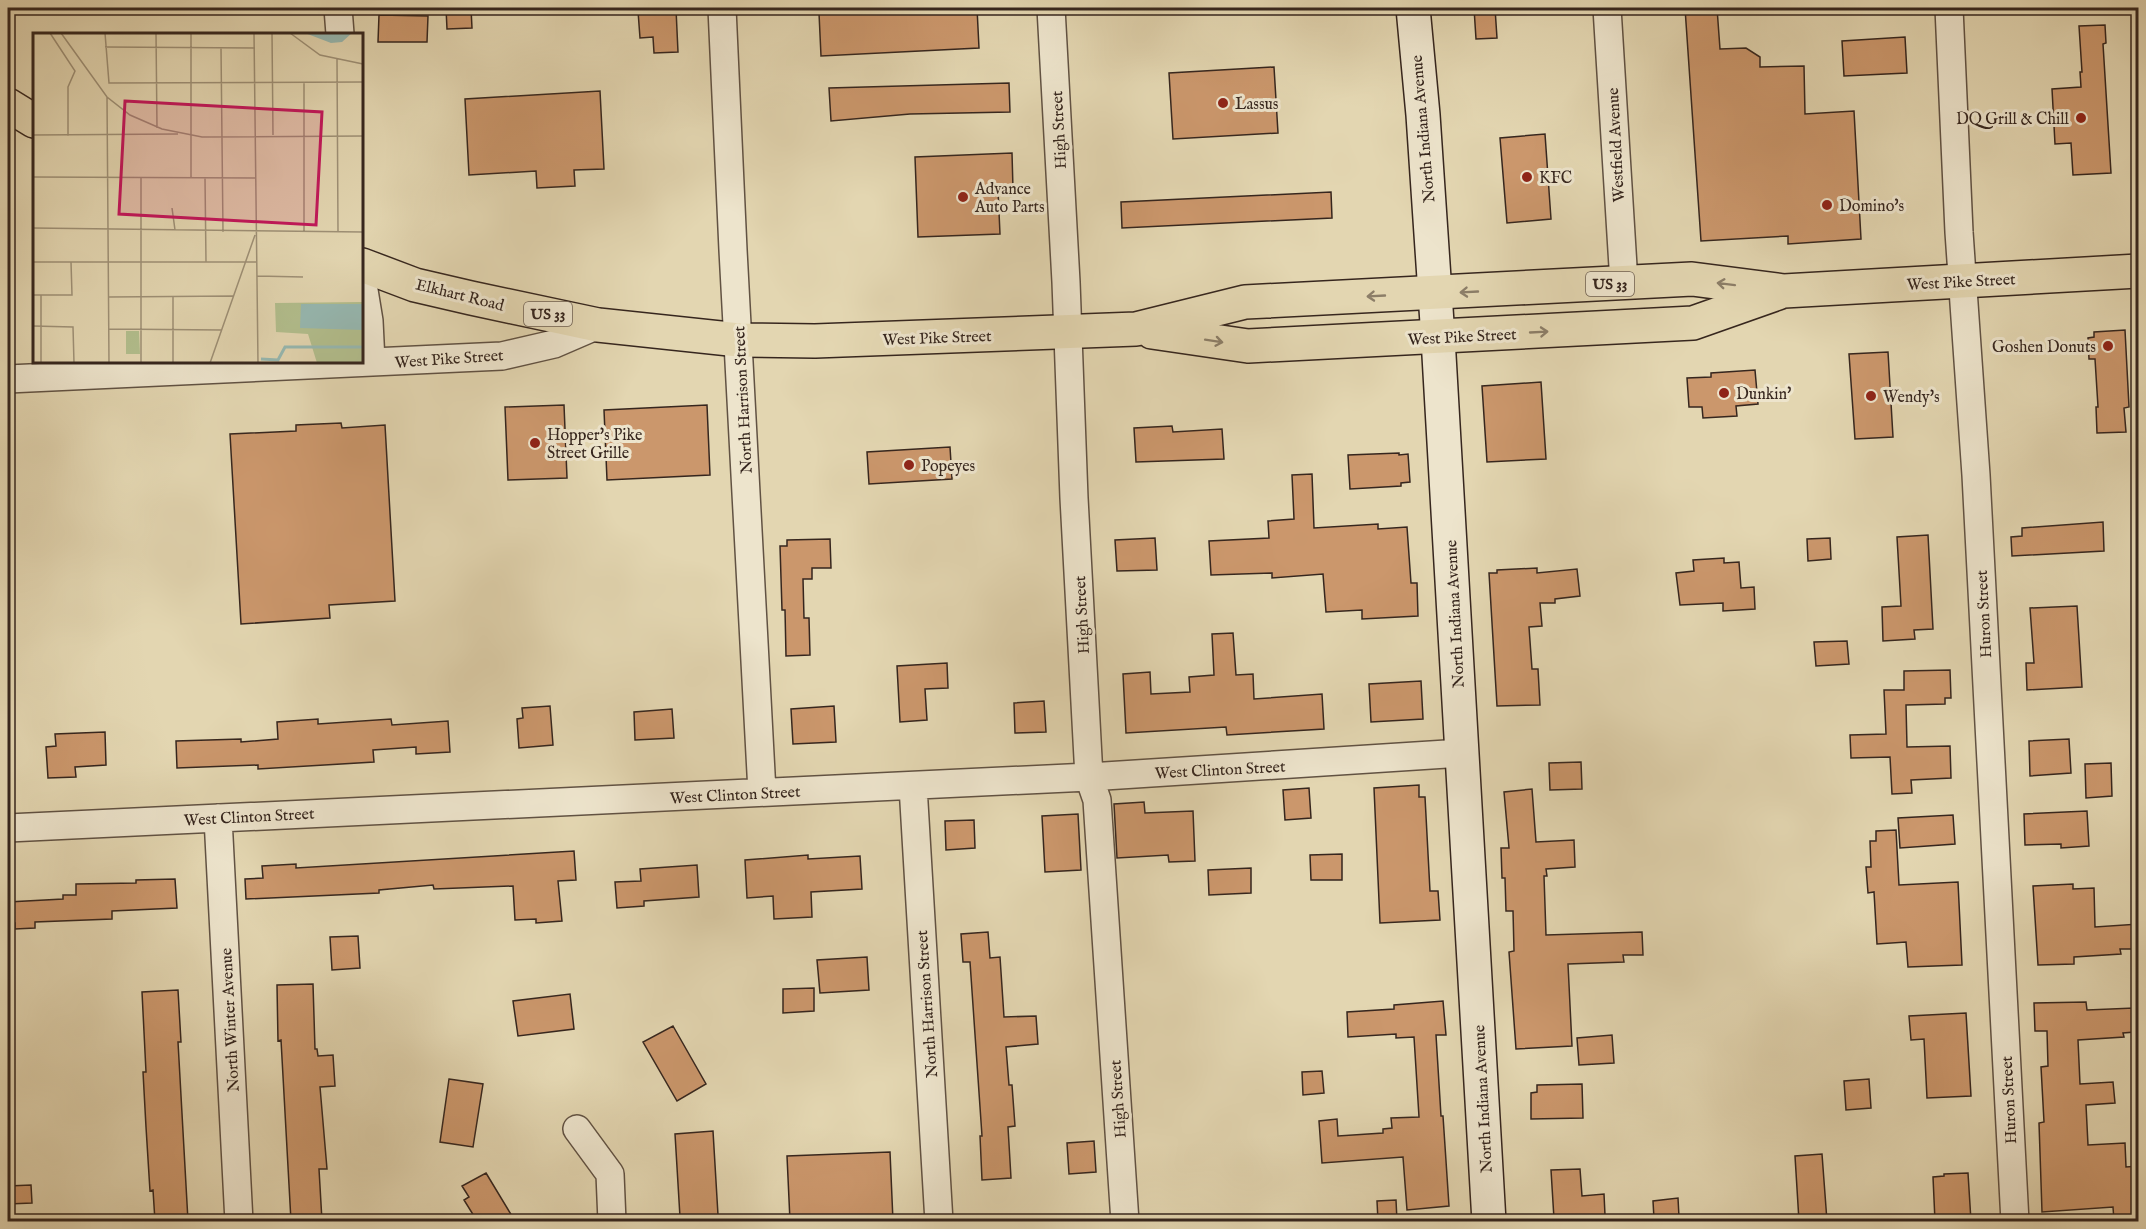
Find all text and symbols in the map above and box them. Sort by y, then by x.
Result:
inset map [33,33,363,363]
street label: North Indiana Avenue [1408,54,1440,204]
street label: Westfield Avenue [1604,87,1630,203]
street label: High Street [1048,90,1072,170]
place label: Lassus [1235,95,1279,115]
marker: Lassus [1216,96,1230,110]
place label: DQ Grill & Chill [1956,110,2070,130]
marker: DQ Grill & Chill [2074,111,2088,125]
place label: KFC [1539,169,1572,189]
marker: KFC [1520,170,1534,184]
place label: Advance Auto Parts [974,180,1045,218]
marker: Advance Auto Parts [956,190,970,204]
place label: Domino's [1839,197,1905,217]
marker: Domino's [1820,198,1834,212]
street label: West Pike Street [1906,270,2017,296]
road number: US 33 [1586,272,1634,296]
street label: Elkhart Road [413,275,506,317]
one-way arrow [1717,278,1737,289]
one-way arrow [1459,286,1479,297]
one-way arrow [1367,291,1387,302]
road number: US 33 [524,302,572,326]
street label: North Harrison Street [730,325,758,474]
street label: West Pike Street [1407,325,1518,351]
street label: West Pike Street [882,327,992,351]
one-way arrow [1528,327,1548,338]
one-way arrow [1204,336,1224,347]
place label: Goshen Donuts [1992,338,2096,358]
marker: Goshen Donuts [2101,339,2115,353]
street label: West Pike Street [394,346,505,374]
place label: Dunkin' [1736,385,1791,405]
marker: Dunkin' [1717,386,1731,400]
place label: Wendy's [1883,388,1940,408]
marker: Wendy's [1864,389,1878,403]
place label: Hopper's Pike Street Grille [547,426,642,464]
marker: Hopper's Pike Street Grille [528,436,542,450]
place label: Popeyes [921,457,976,477]
marker: Popeyes [902,458,916,472]
street label: North Indiana Avenue [1442,539,1470,688]
street label: Huron Street [1973,569,1997,658]
street label: High Street [1071,575,1095,655]
street label: West Clinton Street [1154,758,1286,784]
street label: West Clinton Street [669,783,801,809]
street label: West Clinton Street [183,805,315,831]
street label: North Harrison Street [913,929,943,1078]
street label: North Winter Avenue [217,947,245,1093]
street label: North Indiana Avenue [1470,1024,1498,1173]
street label: Huron Street [1998,1055,2022,1144]
street label: High Street [1106,1059,1132,1139]

